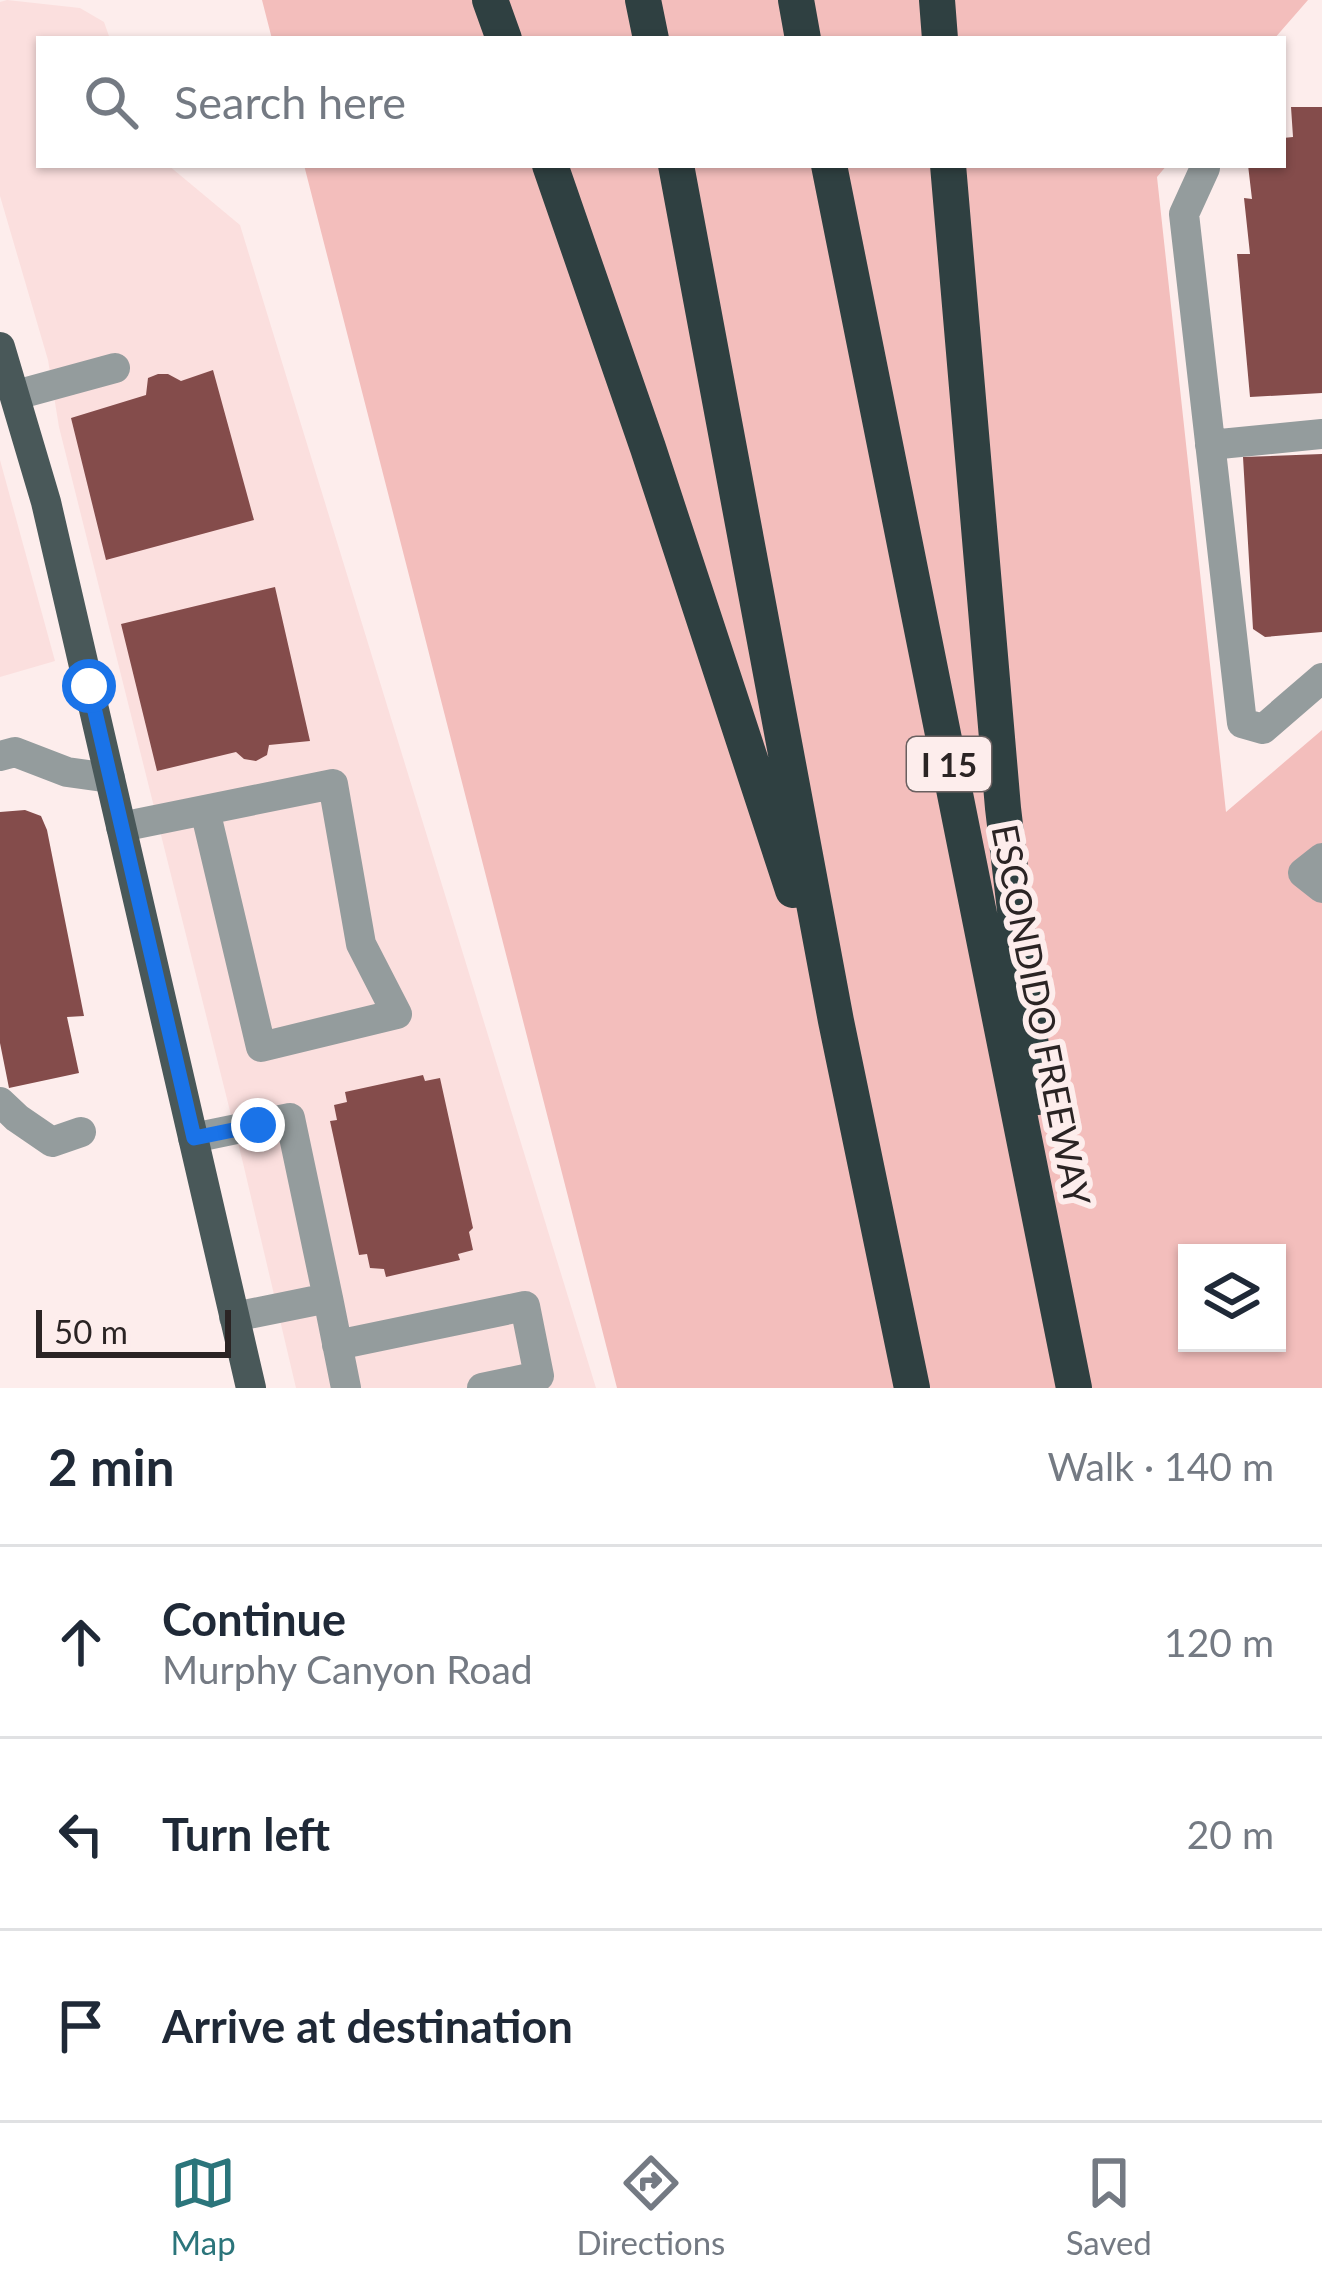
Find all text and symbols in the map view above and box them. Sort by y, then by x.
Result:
search box [36,36,1286,168]
icon: search [78,69,144,135]
text: Search here [174,75,406,129]
route start [62,659,116,713]
road number: I 15 [907,737,991,791]
street label: ESCONDIDO FREEWAY [983,821,1101,1210]
route end [231,1098,285,1152]
map controls [1178,1244,1286,1352]
button: layers [1178,1244,1286,1352]
scale bar [36,1304,231,1357]
text: 50 m [54,1311,128,1351]
text: 2 min [48,1436,174,1497]
text: Walk · 140 m [1047,1443,1274,1489]
text: Continue [162,1592,346,1646]
icon: ahead [48,1609,114,1675]
text: 120 m [1164,1619,1274,1665]
text: Murphy Canyon Road [162,1646,533,1692]
icon: left [48,1801,114,1867]
text: Turn left [162,1807,330,1861]
text: 20 m [1187,1811,1274,1857]
icon: arrive [48,1993,114,2059]
text: Arrive at destination [162,1999,573,2053]
tab: Map [170,2150,236,2262]
tab: Directions [576,2150,725,2262]
tab: Saved [1066,2150,1152,2262]

